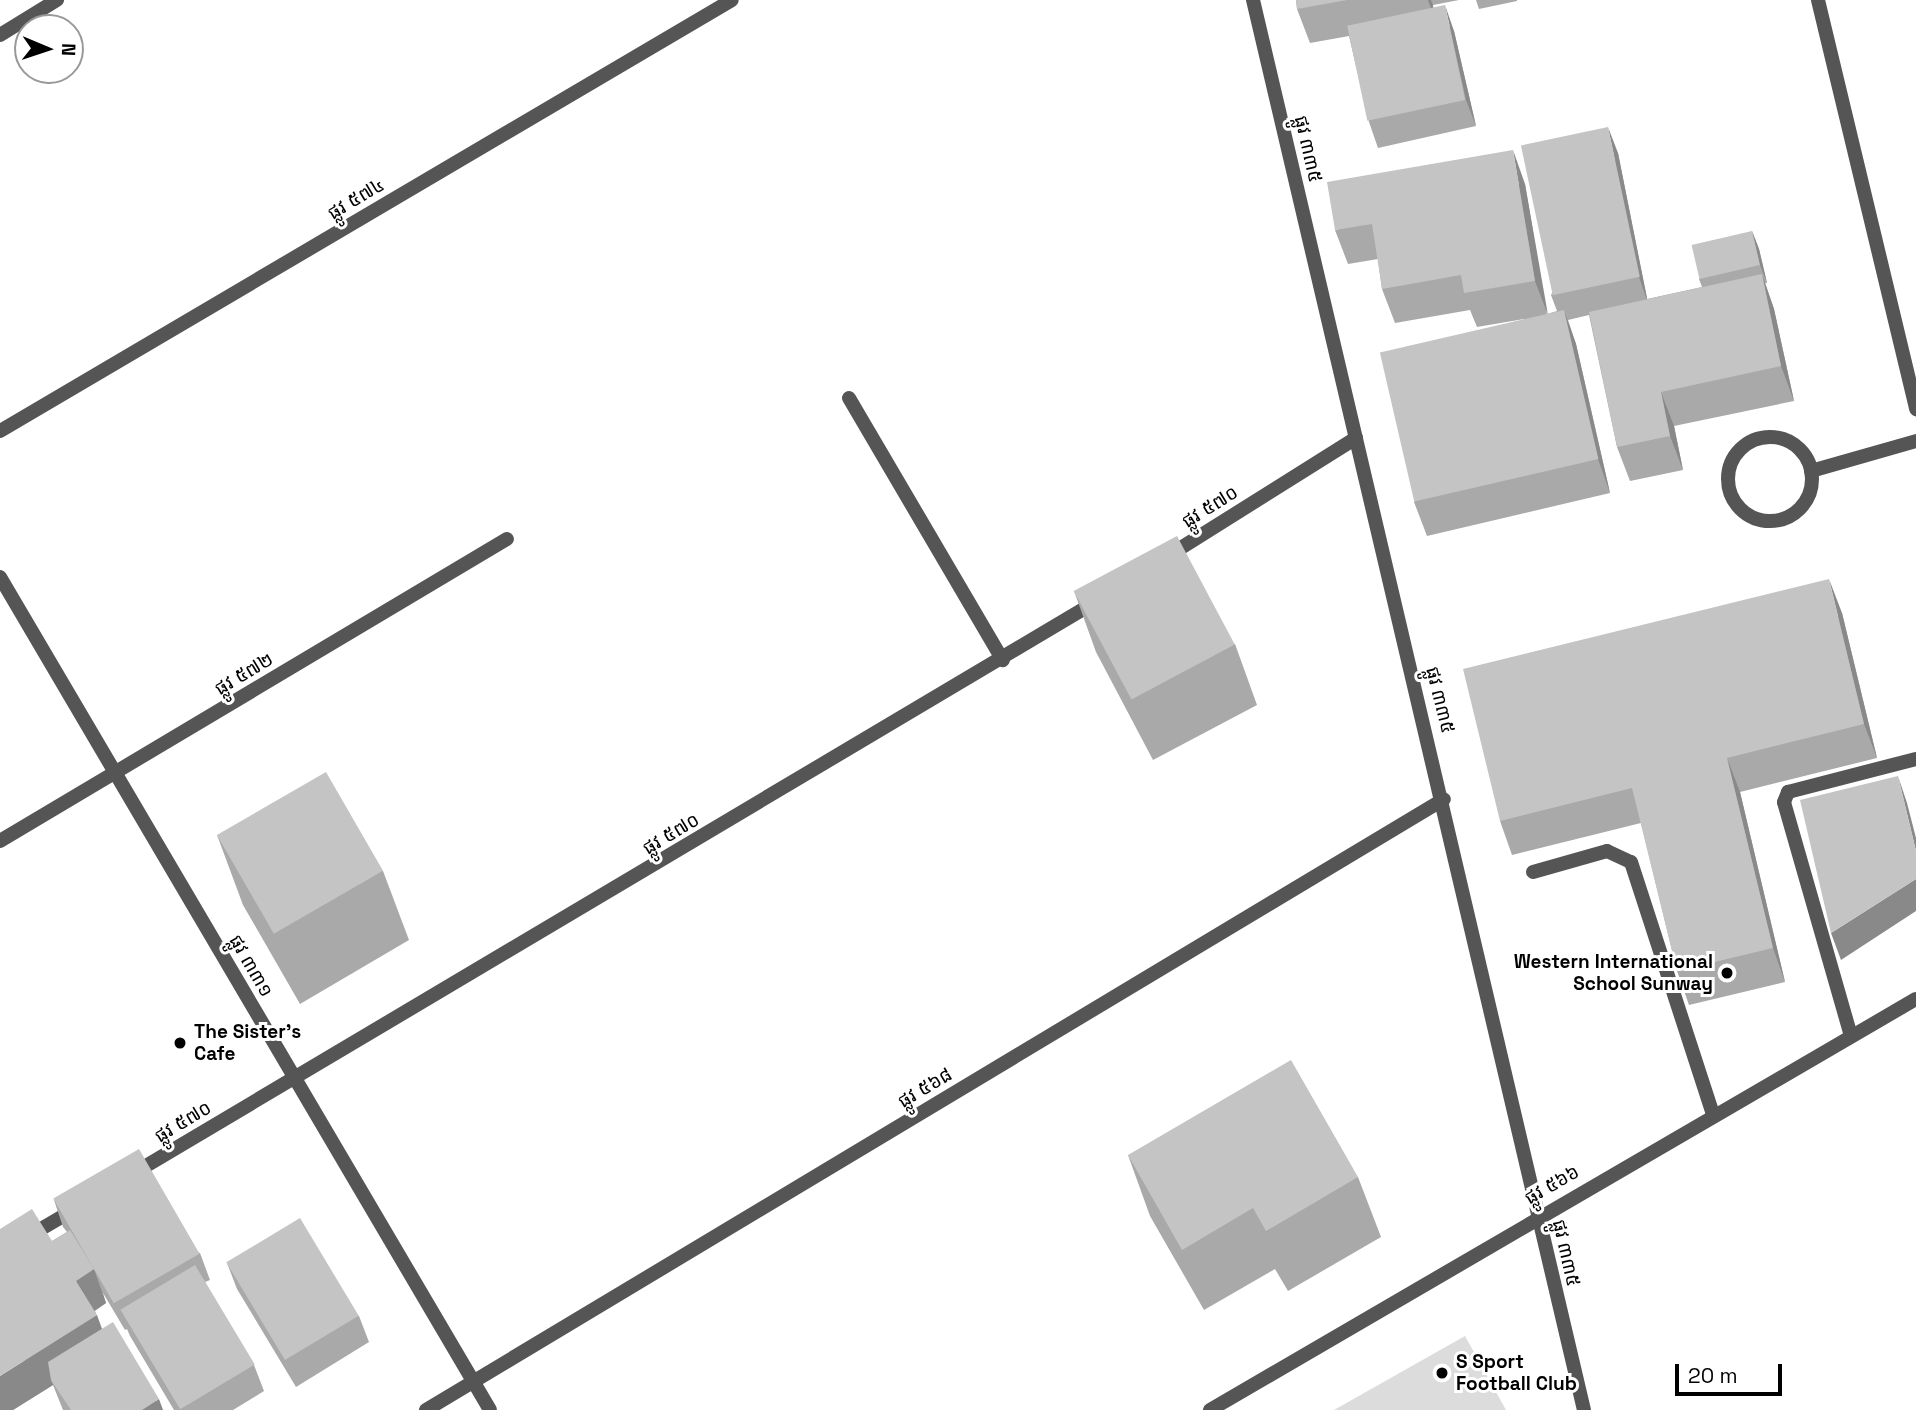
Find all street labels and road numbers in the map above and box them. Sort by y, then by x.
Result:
street label: ផ្លូវ ៣៣៥ [1289,113,1327,185]
street label: ផ្លូវ ៥៧៤ [324,173,388,225]
street label: ផ្លូវ ៥៧០ [1178,481,1242,533]
street label: ផ្លូវ ៥៧២ [211,648,277,700]
street label: ផ្លូវ ៣៣៥ [1421,664,1459,736]
street label: ផ្លូវ ៥៧០ [639,808,703,860]
street label: ផ្លូវ ៣៣១ [224,931,278,1001]
street label: ផ្លូវ ៥៦៨ [894,1063,956,1113]
street label: ផ្លូវ ៥៧០ [151,1096,215,1148]
street label: ផ្លូវ ៥៦៦ [1521,1160,1583,1210]
street label: ផ្លូវ ៣៣៥ [1547,1217,1585,1289]

